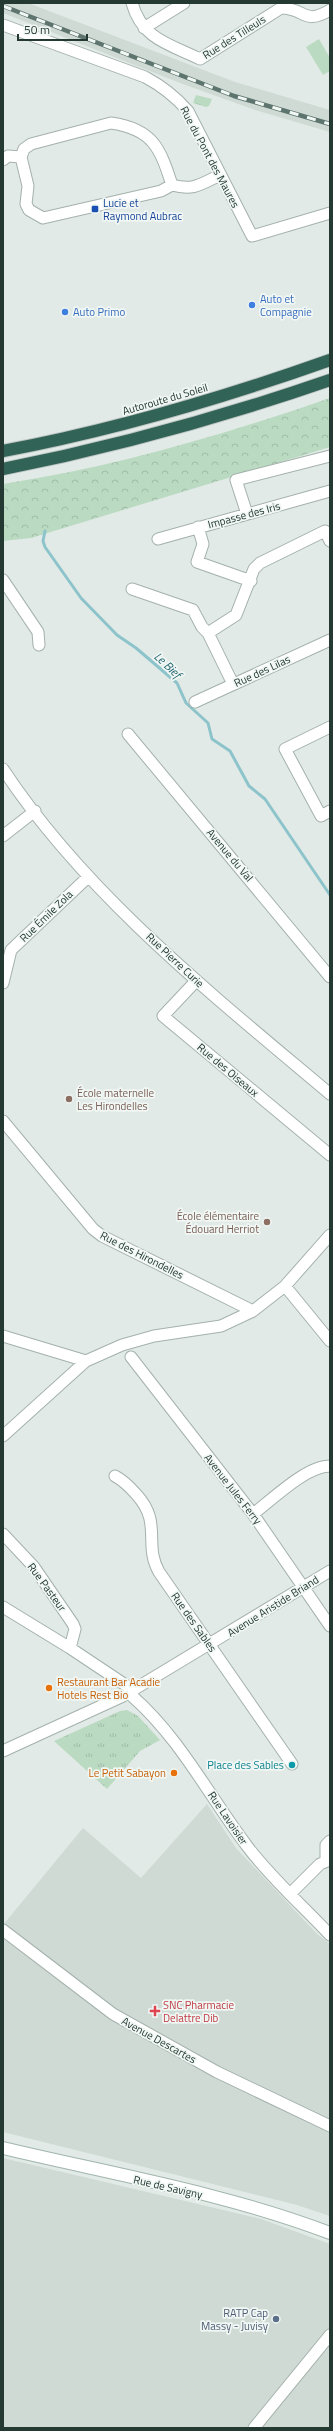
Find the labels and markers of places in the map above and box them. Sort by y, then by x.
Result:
place label: Lucie et Raymond Aubrac [103,195,182,224]
marker: Lucie et Raymond Aubrac [90,204,100,214]
place label: Auto et Compagnie [260,291,312,320]
marker: Auto et Compagnie [247,300,257,310]
place label: Auto Primo [73,304,125,320]
marker: Auto Primo [60,307,70,317]
place label: École maternelle Les Hirondelles [77,1085,155,1114]
marker: École maternelle Les Hirondelles [64,1094,74,1104]
place label: École élémentaire Édouard Herriot [177,1208,259,1237]
marker: École élémentaire Édouard Herriot [262,1217,272,1227]
place label: Restaurant Bar Acadie Hotels Rest Bio [57,1674,161,1703]
marker: Restaurant Bar Acadie Hotels Rest Bio [44,1683,54,1693]
place label: Place des Sables [207,1757,284,1773]
marker: Place des Sables [287,1760,297,1770]
place label: Le Petit Sabayon [89,1765,166,1781]
marker: Le Petit Sabayon [169,1768,179,1778]
place label: SNC Pharmacie Delattre Dib [163,1997,234,2026]
marker: SNC Pharmacie Delattre Dib [150,2006,160,2016]
place label: RATP Cap Massy - Juvisy [201,2305,269,2334]
marker: RATP Cap Massy - Juvisy [271,2314,281,2324]

